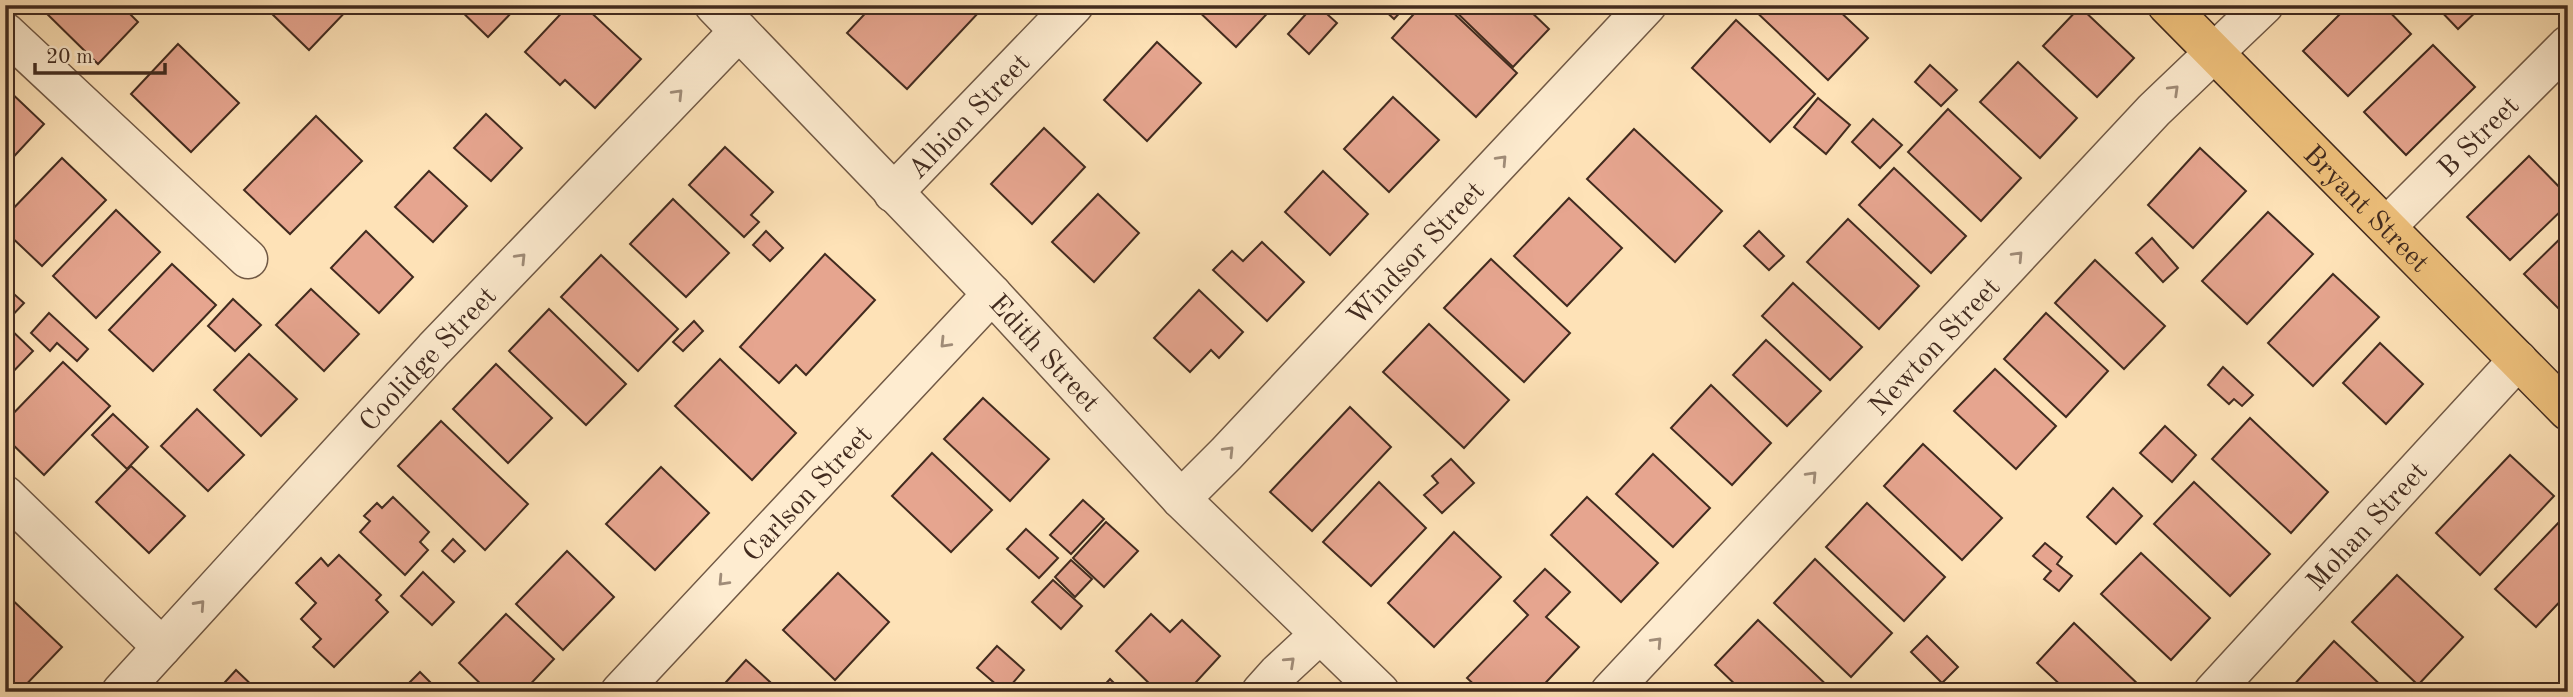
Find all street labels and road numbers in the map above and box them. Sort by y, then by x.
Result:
street label: Albion Street [904,49,1036,185]
street label: B Street [2434,92,2525,183]
street label: Bryant Street [2297,141,2433,279]
street label: Windsor Street [1344,177,1491,332]
street label: Newton Street [1865,274,2007,422]
street label: Coolidge Street [355,282,503,438]
street label: Edith Street [983,290,1104,418]
street label: Carlson Street [739,421,879,568]
street label: Mohan Street [2302,458,2434,597]

